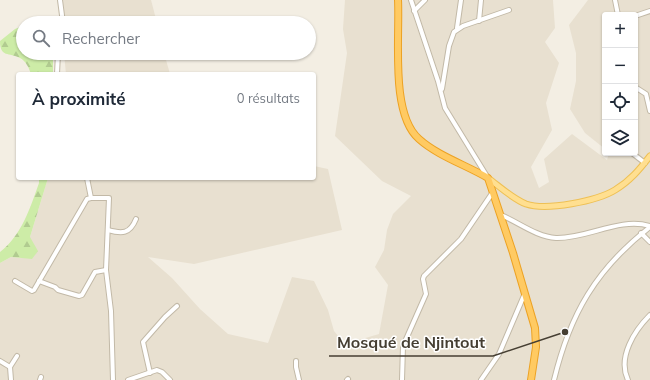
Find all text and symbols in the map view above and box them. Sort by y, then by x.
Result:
map controls [602,12,638,156]
button: + [602,12,638,48]
search box [16,16,316,60]
icon: search [30,27,52,49]
text: Rechercher [62,29,140,48]
button: − [602,48,638,84]
button: locate [602,84,638,120]
text: À proximité [32,88,126,109]
text: 0 résultats [237,90,300,106]
button: layers [602,120,638,156]
callout: Mosqué de Njintout [329,328,493,356]
text: Mosqué de Njintout [337,332,485,352]

